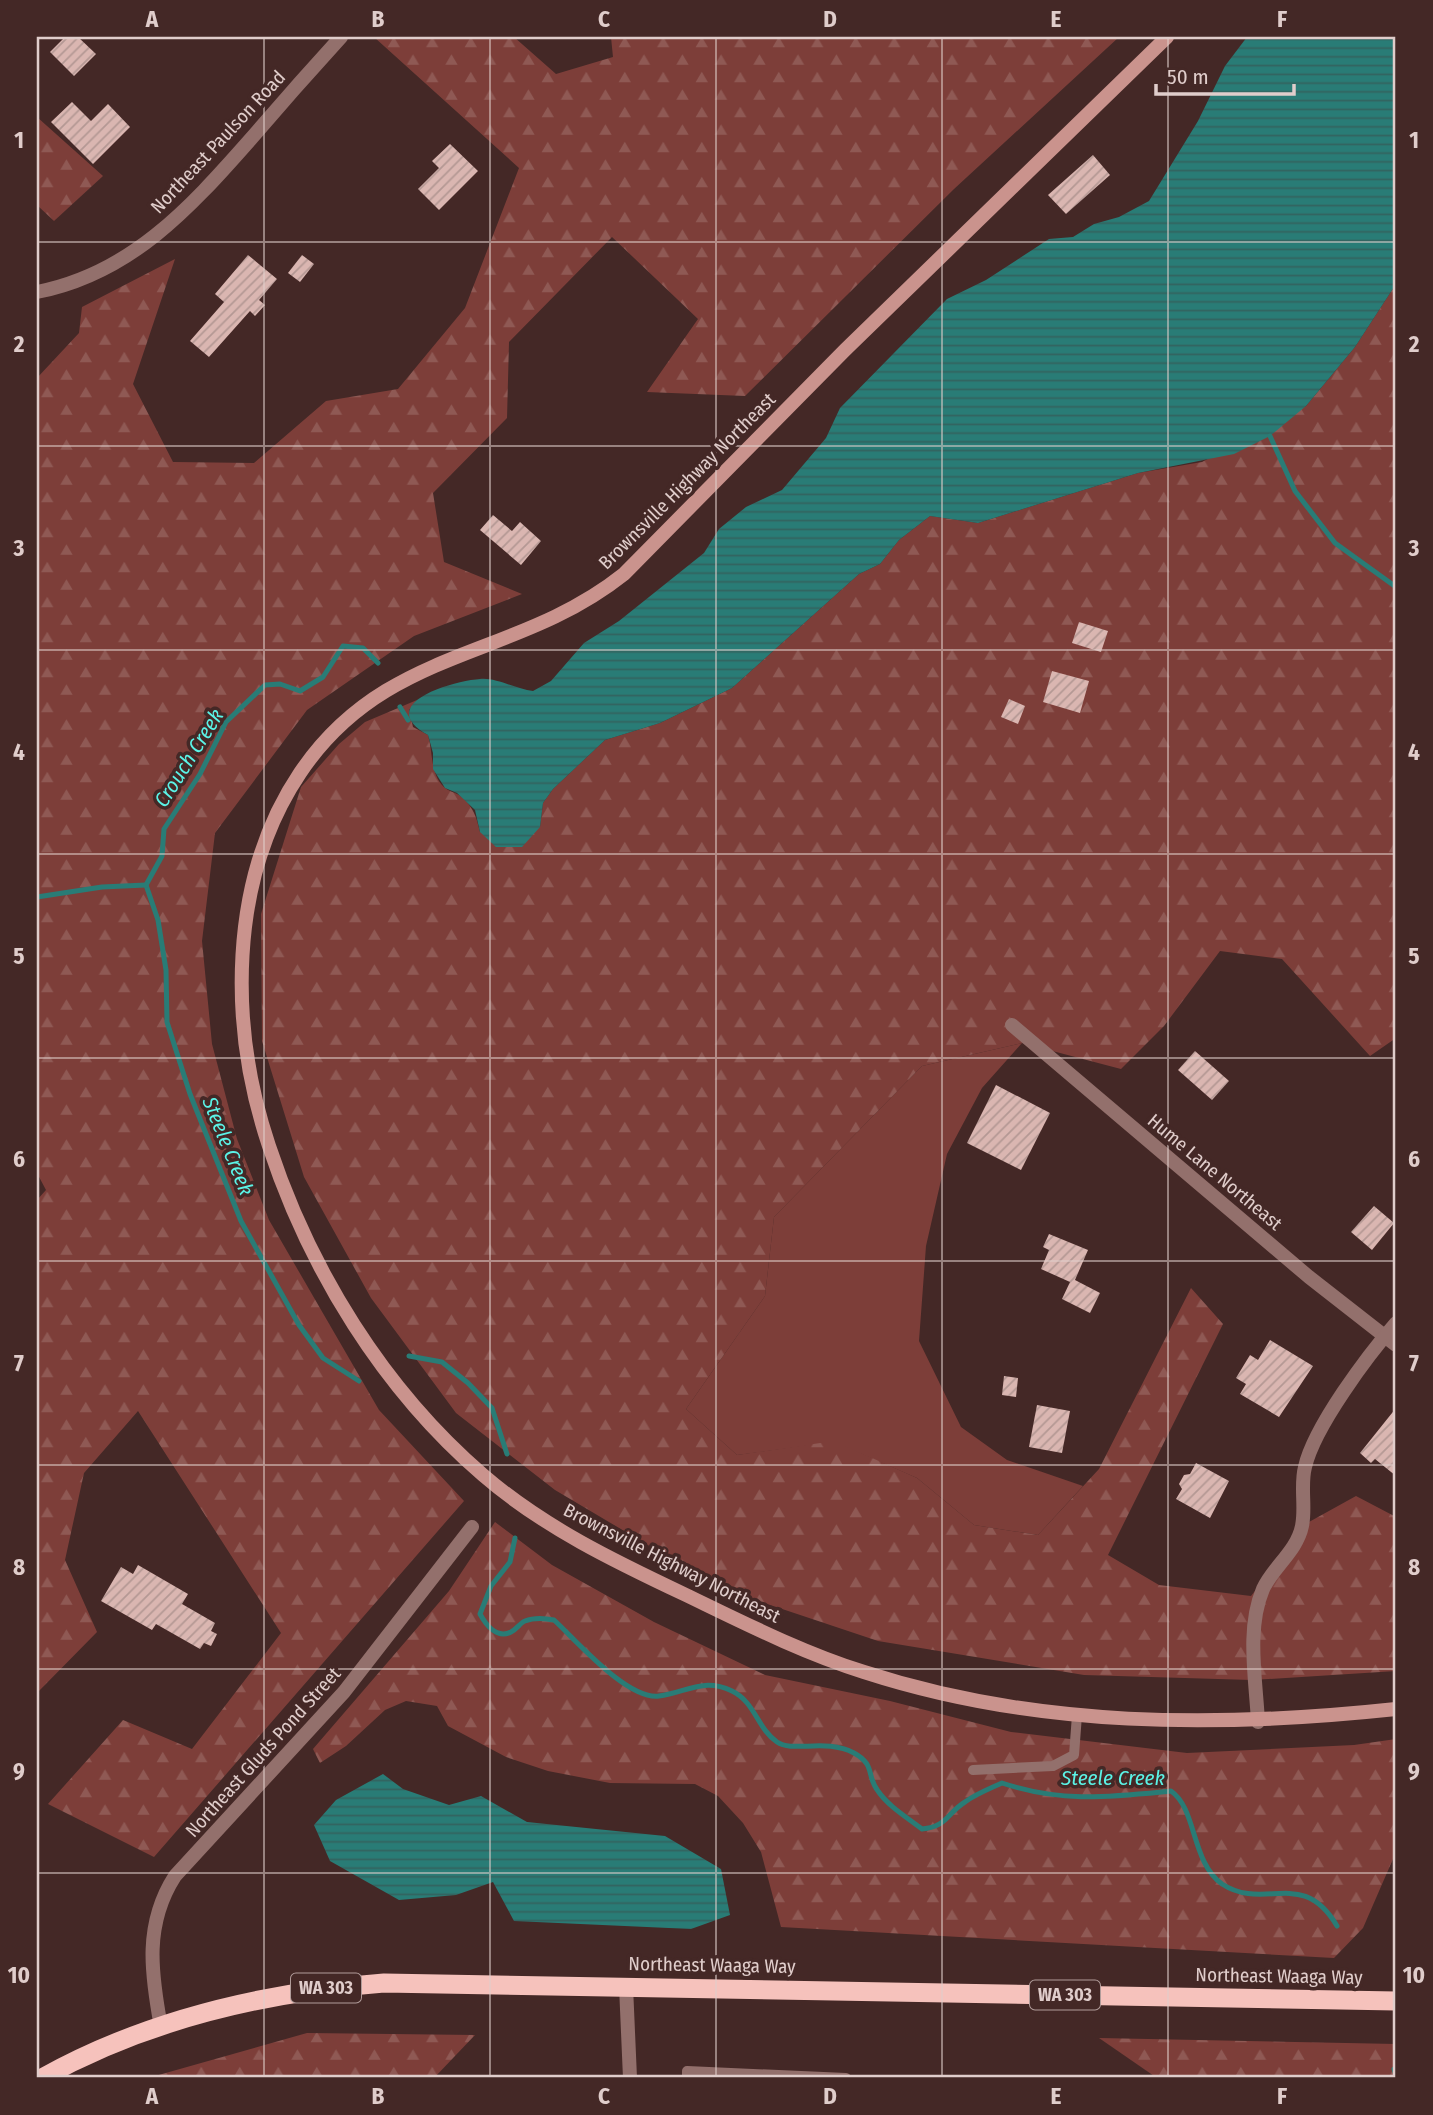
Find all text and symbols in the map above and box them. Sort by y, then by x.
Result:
text: A [145,5,159,33]
text: B [372,5,385,33]
text: C [598,5,610,33]
text: D [823,5,837,33]
text: E [1051,5,1062,33]
text: F [1277,5,1287,33]
scale bar [1156,52,1295,96]
text: 50 m [1167,64,1209,90]
street label: Northeast Paulson Road [146,66,290,218]
text: 1 [14,126,24,154]
text: 1 [1409,126,1419,154]
text: 2 [13,330,25,358]
text: 2 [1408,330,1420,358]
street label: Brownsville Highway Northeast [594,387,781,574]
text: 3 [13,534,25,562]
text: 3 [1408,534,1420,562]
water label: Crouch Creek [149,704,229,812]
text: 4 [13,738,25,766]
text: 4 [1408,738,1420,766]
text: 5 [13,942,25,970]
text: 5 [1408,942,1420,970]
water label: Steele Creek [196,1092,260,1199]
street label: Hume Lane Northeast [1143,1109,1288,1235]
text: 6 [13,1145,25,1173]
text: 6 [1408,1145,1420,1173]
text: 7 [14,1349,24,1377]
text: 7 [1409,1349,1419,1377]
street label: Brownsville Highway Northeast [560,1498,785,1628]
text: 8 [13,1553,25,1581]
text: 8 [1408,1553,1420,1581]
street label: Northeast Gluds Pond Street [181,1662,346,1842]
text: 9 [13,1757,25,1785]
text: 9 [1408,1757,1420,1785]
water label: Steele Creek [1060,1765,1165,1791]
street label: Northeast Waaga Way [628,1952,796,1978]
text: 10 [8,1961,30,1989]
text: 10 [1403,1961,1425,1989]
street label: Northeast Waaga Way [1195,1963,1363,1989]
road number: WA 303 [291,1974,361,2002]
road number: WA 303 [1030,1980,1100,2010]
text: A [145,2082,159,2110]
text: B [372,2082,385,2110]
text: C [598,2082,610,2110]
text: D [823,2082,837,2110]
text: E [1051,2082,1062,2110]
text: F [1277,2082,1287,2110]

